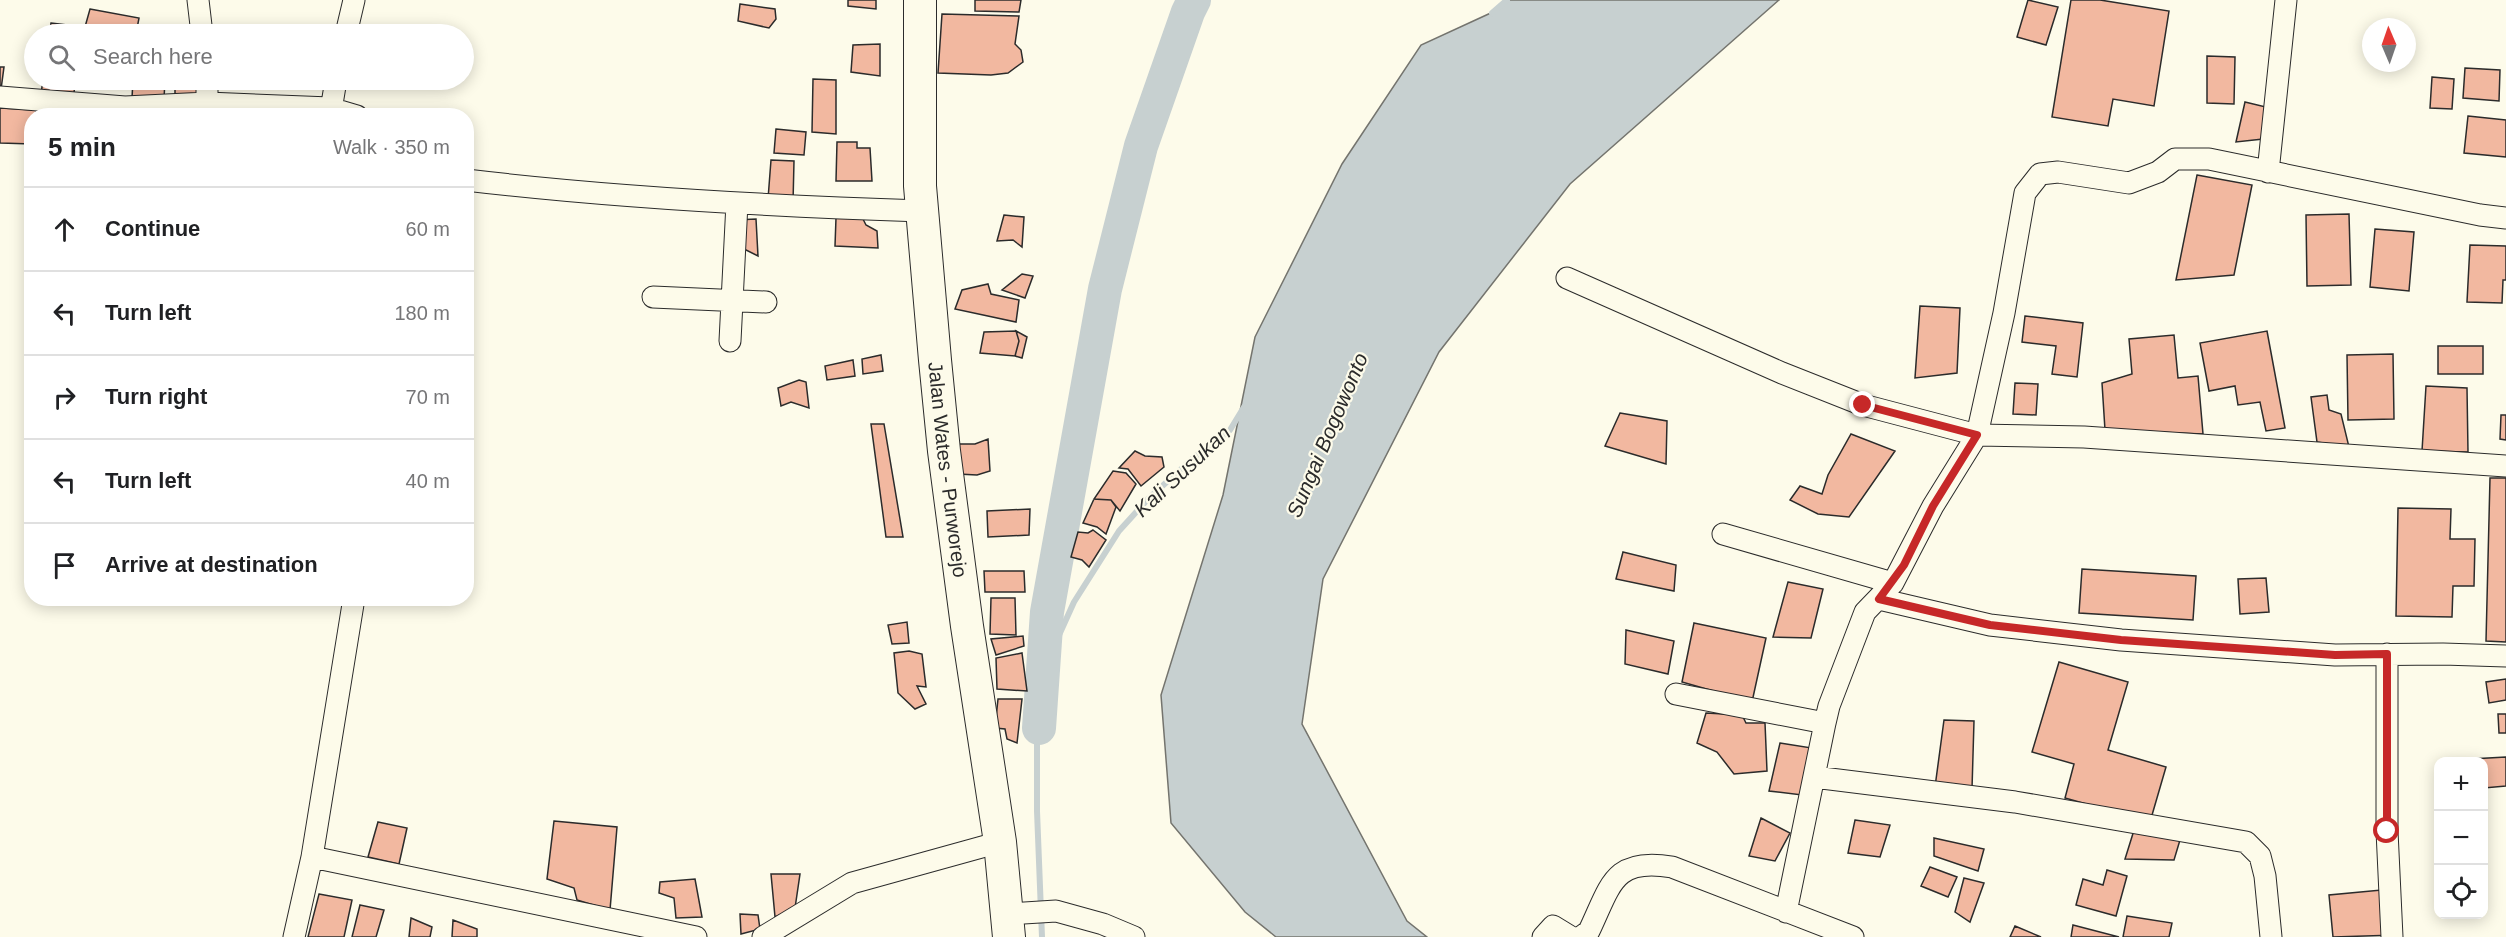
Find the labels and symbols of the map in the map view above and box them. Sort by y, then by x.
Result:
north arrow [2362,18,2416,72]
water label: Sungai Bogowonto [1282,349,1372,521]
street label: Jalan Wates - Purworejo [924,361,972,579]
route end [1849,391,1875,417]
water label: Kali Susukan [1129,421,1235,521]
route start [2373,817,2399,843]

